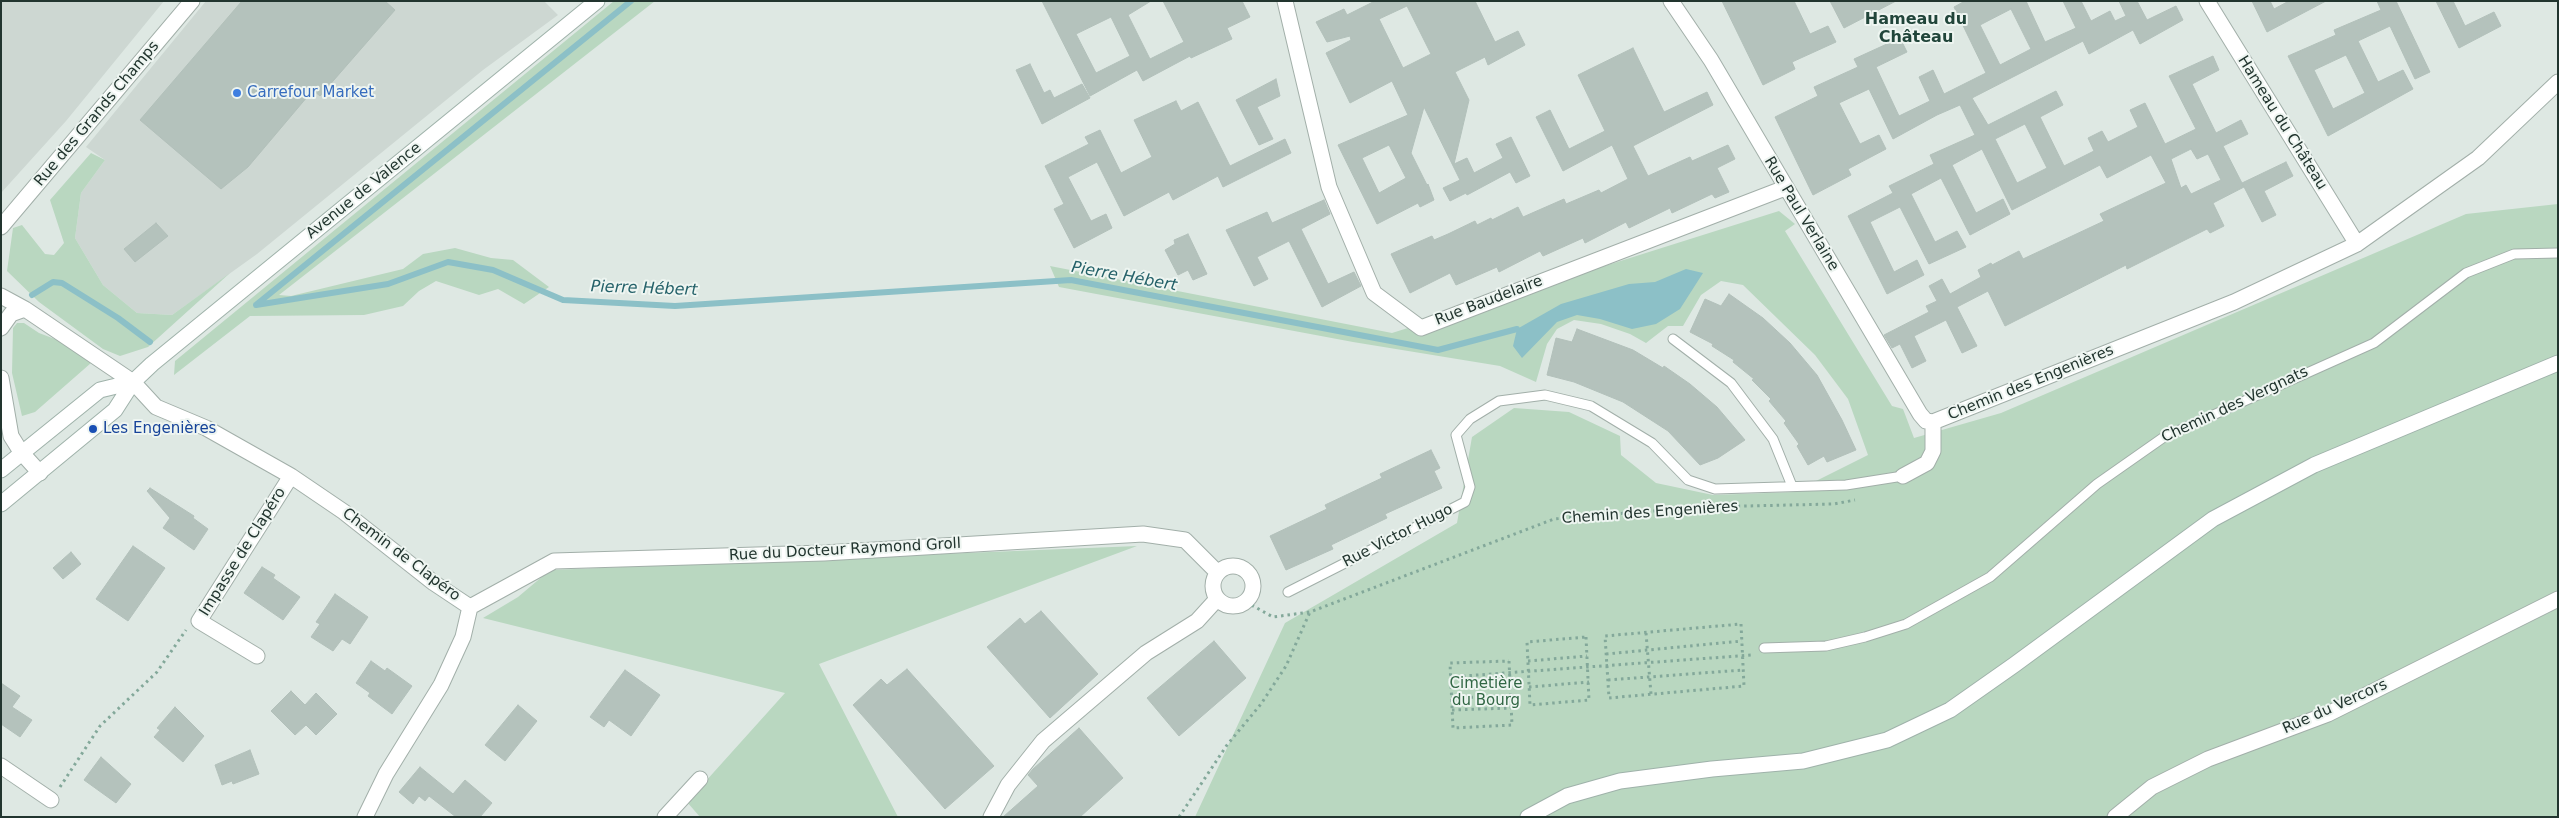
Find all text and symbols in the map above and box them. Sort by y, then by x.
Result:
district label: Hameau du Château [1865,10,1967,48]
street label: Rue des Grands Champs [31,38,163,190]
street label: Hameau du Château [2233,53,2331,193]
place label: Carrefour Market [247,84,374,102]
marker: Carrefour Market [231,87,243,99]
street label: Avenue de Valence [303,139,425,243]
street label: Rue Paul Verlaine [1760,154,1842,274]
water label: Pierre Hébert [1070,258,1178,296]
street label: Rue Baudelaire [1433,272,1545,330]
water label: Pierre Hébert [590,278,698,300]
street label: Chemin des Engenières [1946,341,2116,425]
street label: Chemin des Vergnats [2159,363,2311,447]
place label: Les Engenières [103,420,216,438]
marker: Les Engenières [87,423,99,435]
street label: Impasse de Clapéro [196,484,290,620]
street label: Chemin des Engenières [1561,498,1739,528]
street label: Rue Victor Hugo [1340,500,1456,572]
street label: Chemin de Clapéro [338,505,464,605]
street label: Rue du Docteur Raymond Groll [729,535,961,565]
park label: Cimetière du Bourg [1450,675,1522,710]
street label: Rue du Vercors [2280,676,2390,738]

